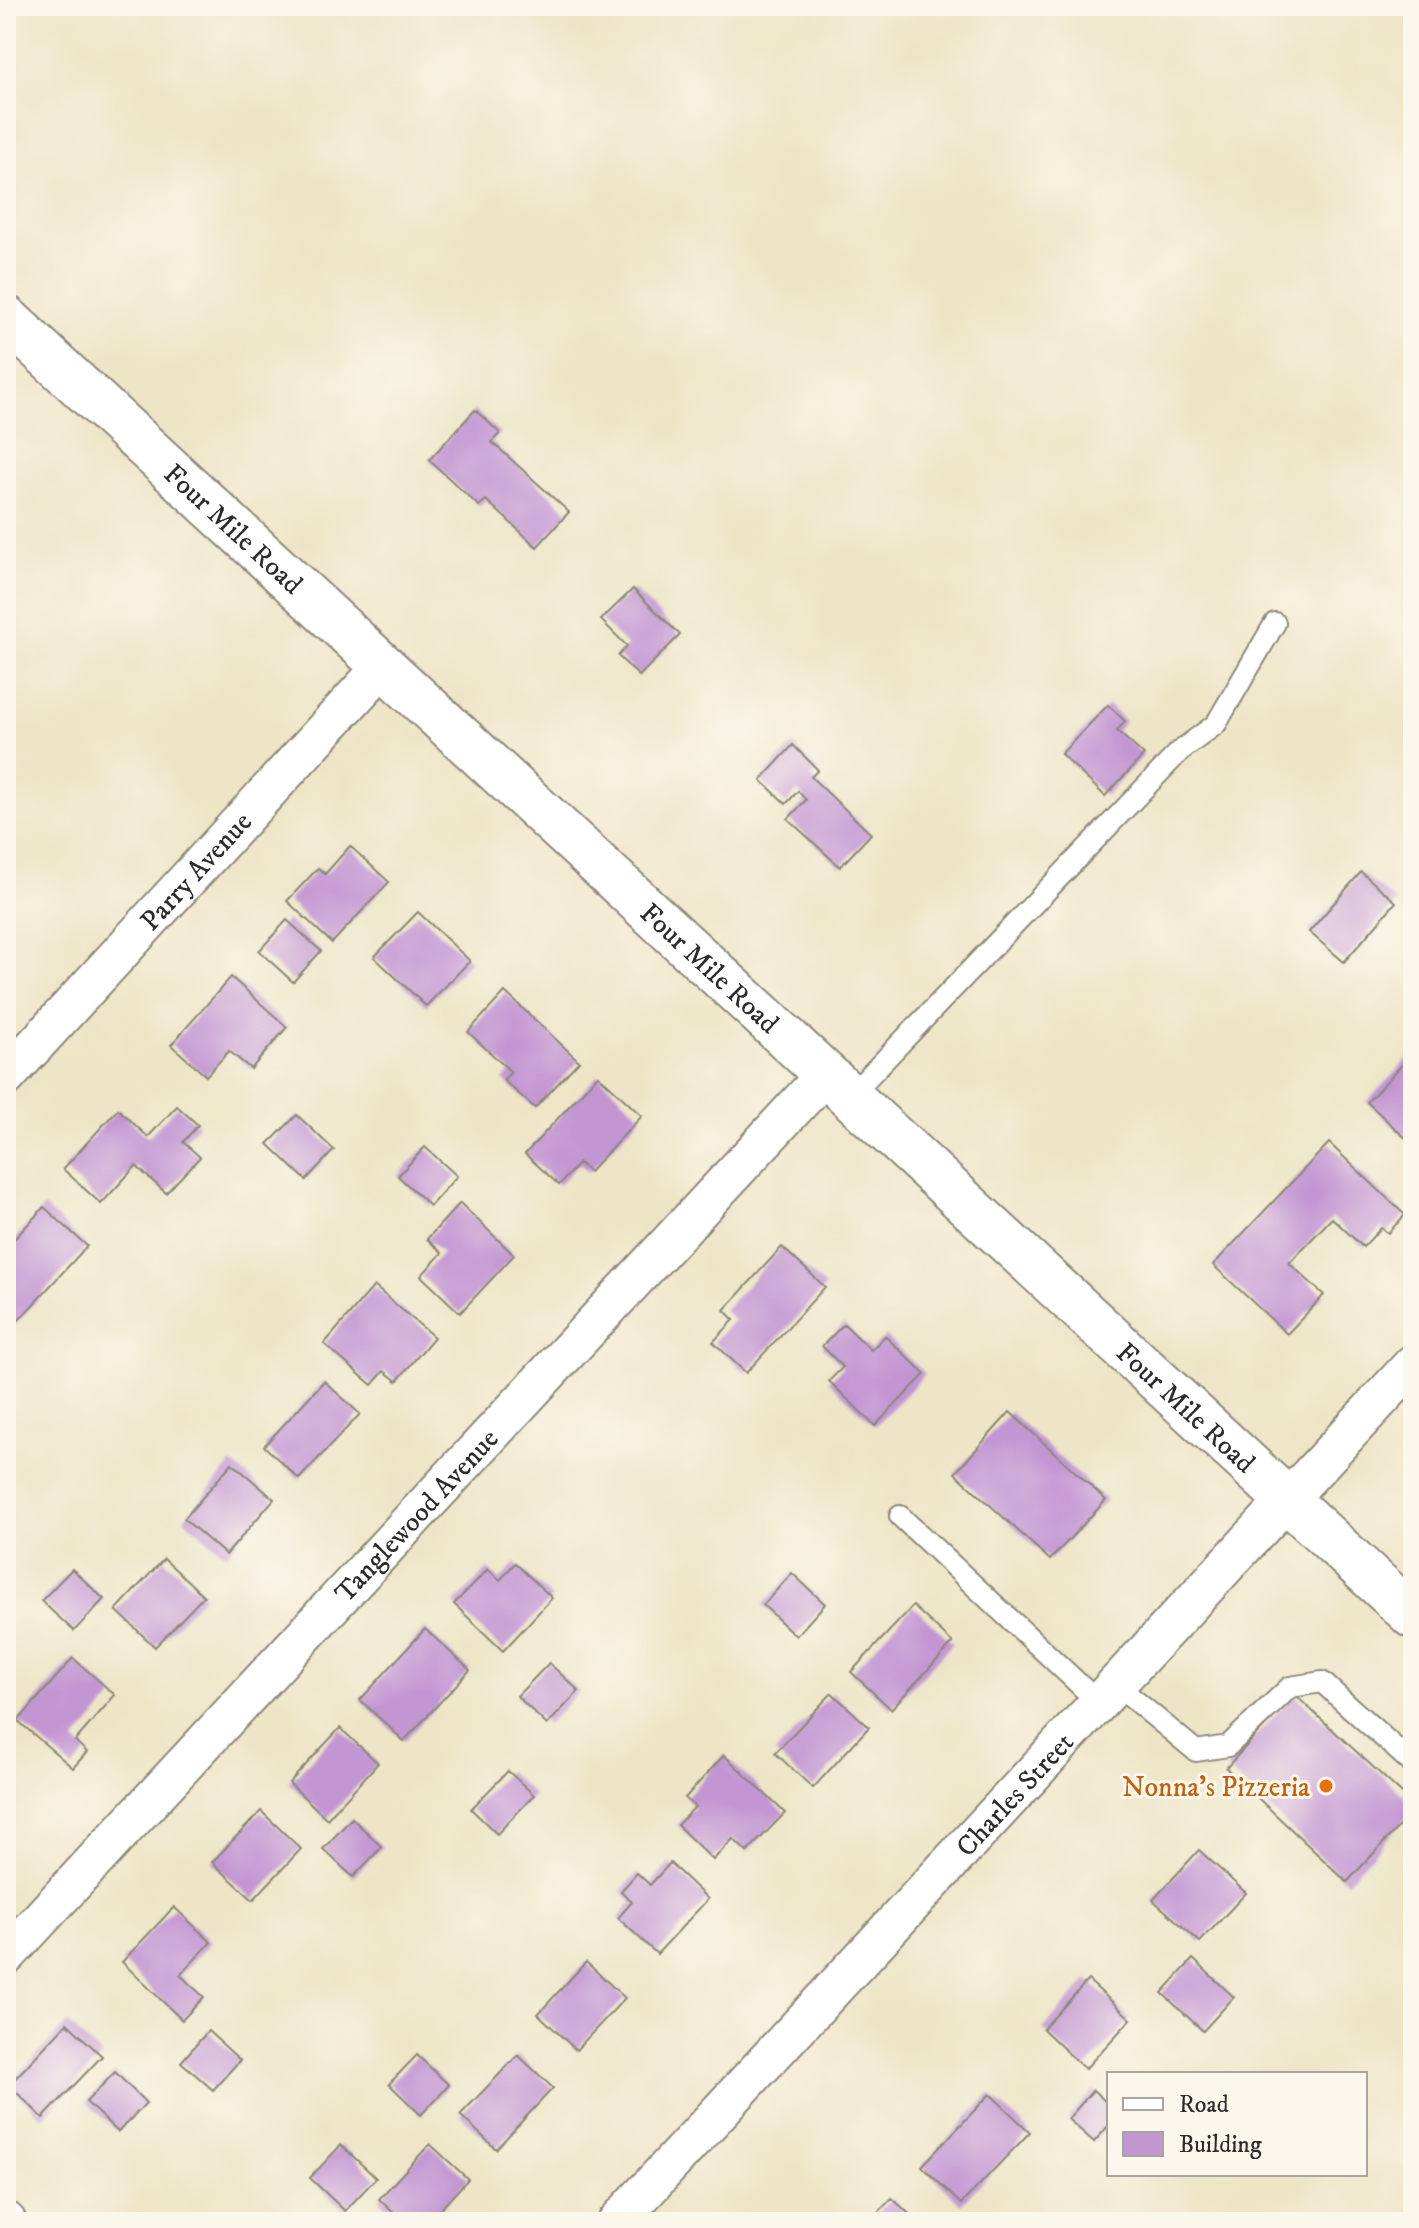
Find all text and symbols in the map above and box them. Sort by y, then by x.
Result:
street label: Four Mile Road [156,457,310,602]
street label: Parry Avenue [133,805,260,938]
street label: Four Mile Road [632,896,786,1041]
street label: Four Mile Road [1109,1335,1262,1481]
street label: Tanglewood Avenue [328,1422,506,1610]
street label: Charles Street [949,1725,1082,1864]
place label: Nonna's Pizzeria [1122,1770,1310,1805]
marker: Nonna's Pizzeria [1317,1777,1335,1795]
legend [1107,2072,1367,2176]
text: Road [1179,2090,1229,2120]
text: Building [1179,2130,1262,2160]

